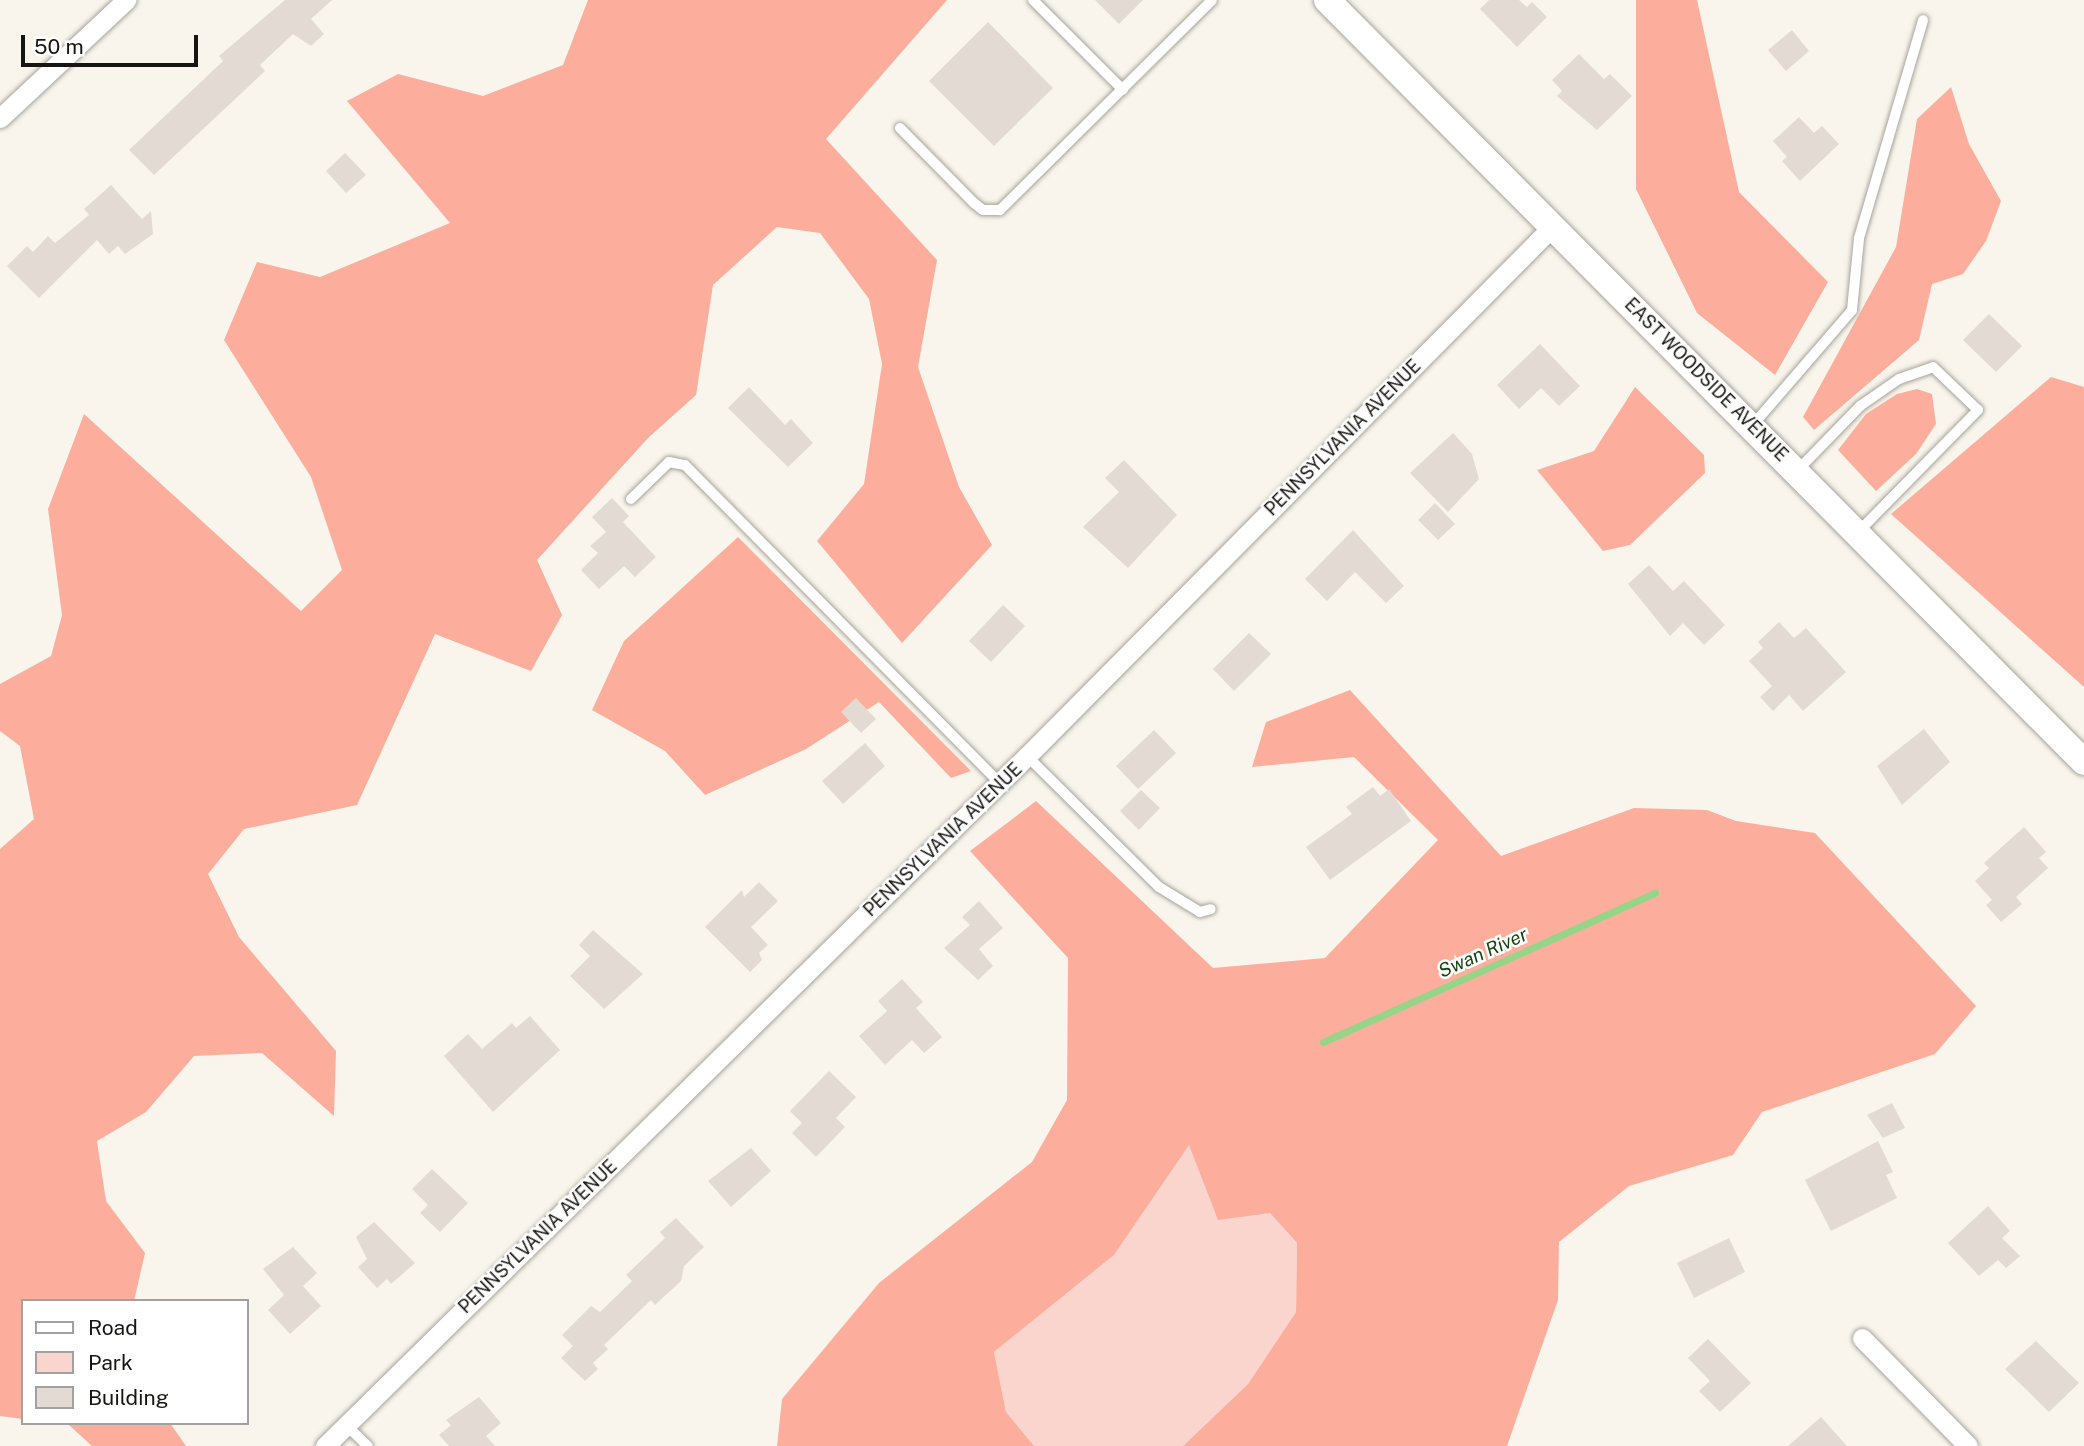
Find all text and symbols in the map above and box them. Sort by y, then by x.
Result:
scale bar [24,21,201,65]
text: 50 m [34,34,84,59]
street label: EAST WOODSIDE AVENUE [1620,294,1792,466]
street label: PENNSYLVANIA AVENUE [1261,356,1425,520]
street label: PENNSYLVANIA AVENUE [859,759,1027,921]
water label: Swan River [1435,923,1531,983]
street label: PENNSYLVANIA AVENUE [454,1156,622,1318]
legend [21,1299,248,1425]
text: Road [88,1315,138,1340]
text: Park [88,1350,133,1375]
text: Building [88,1385,169,1410]

